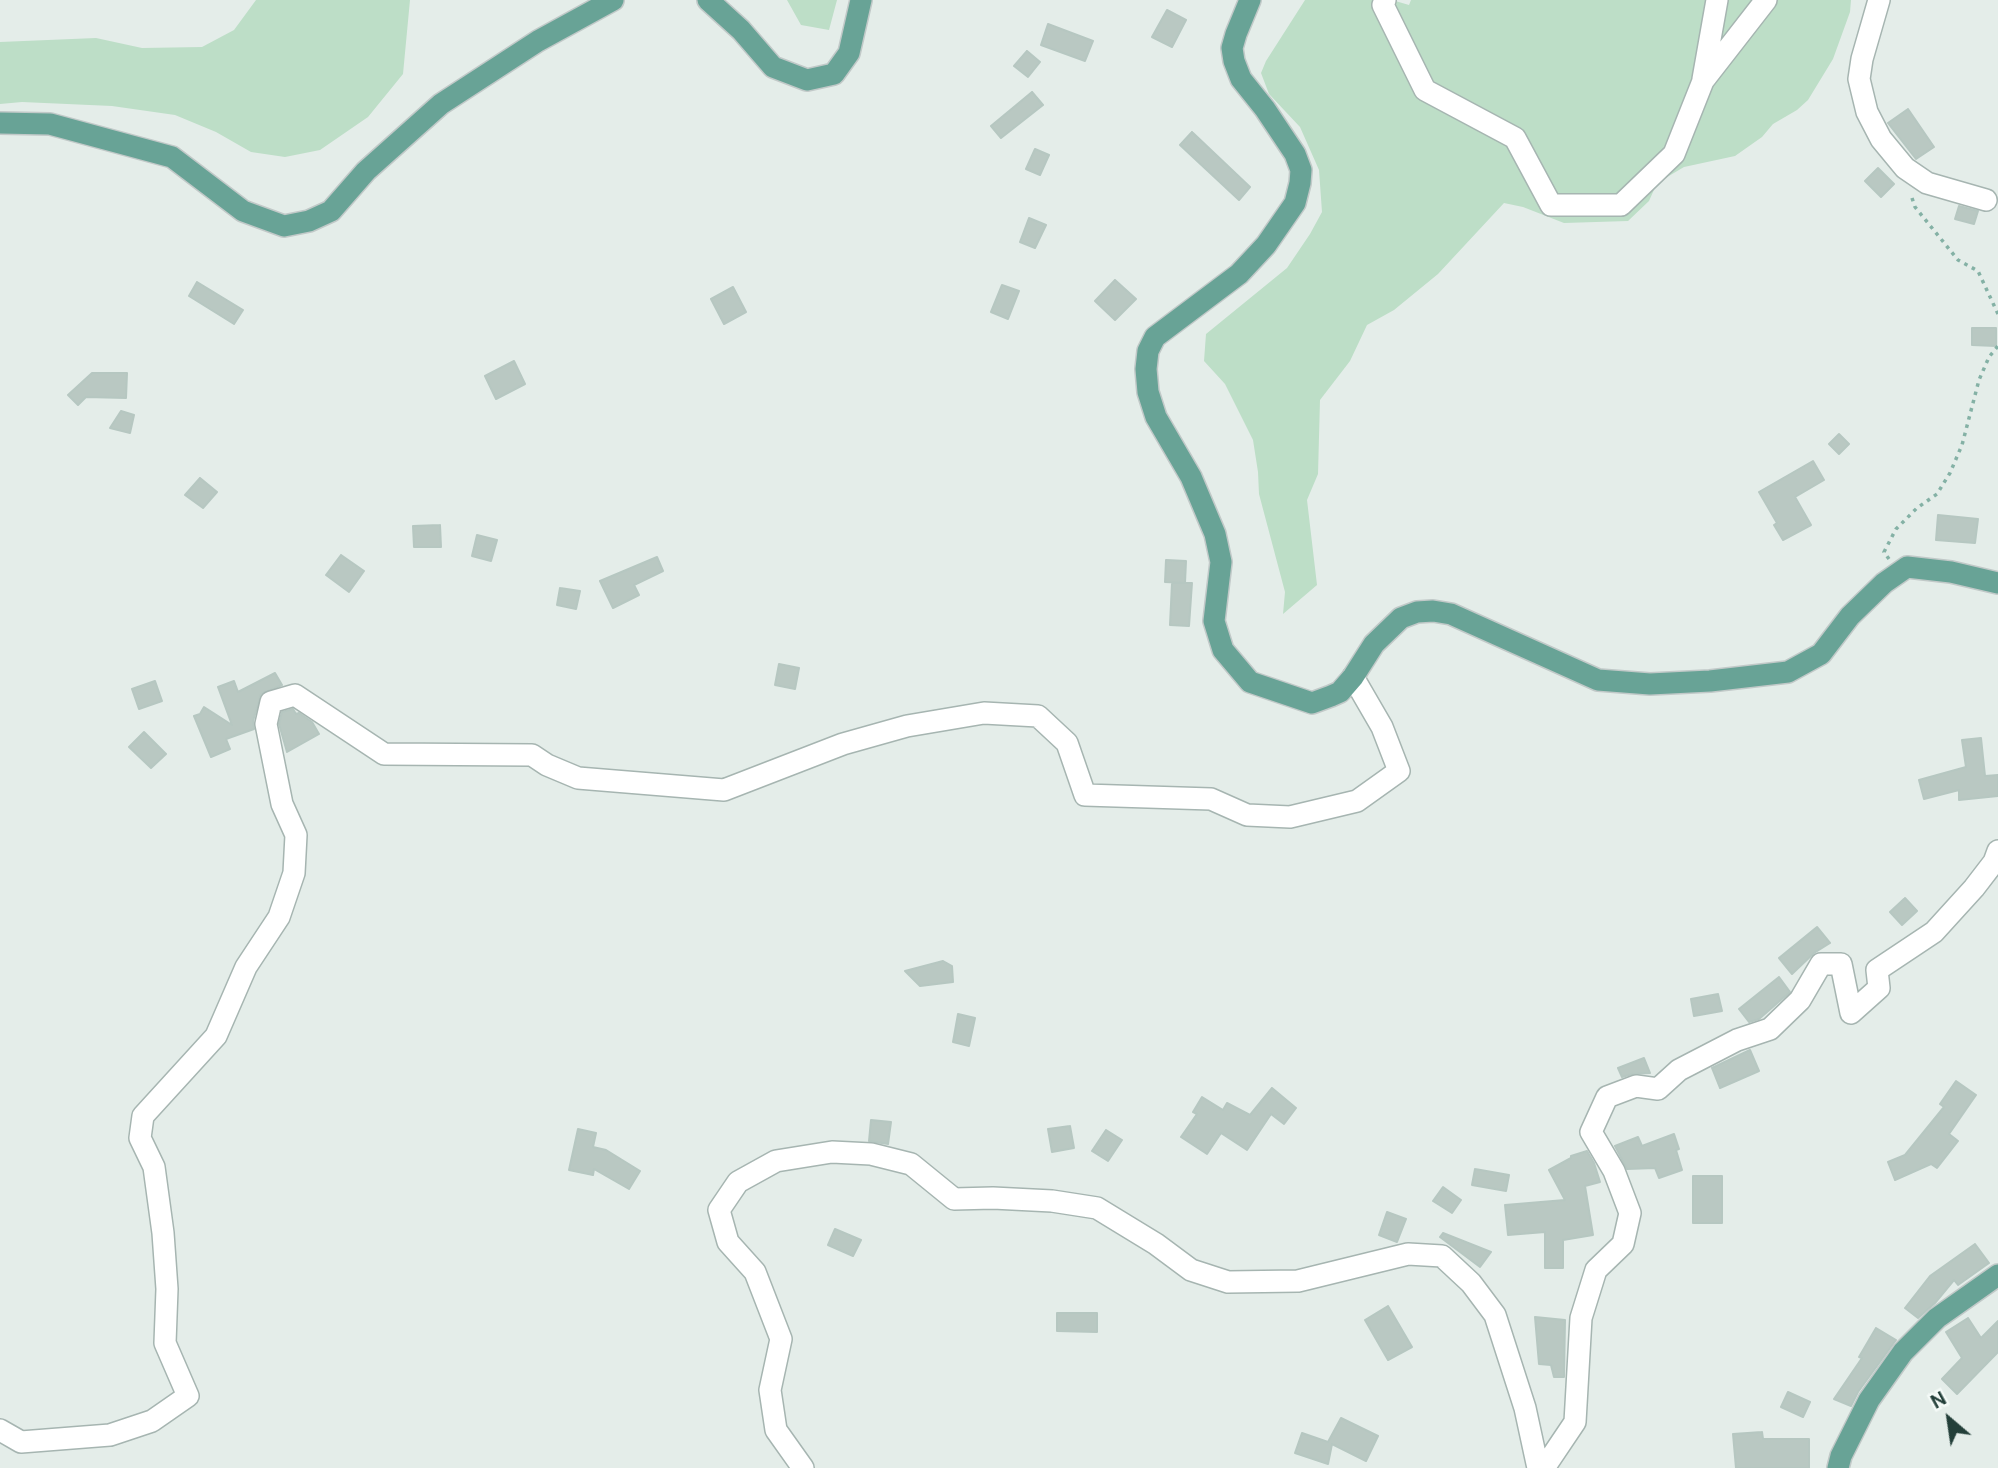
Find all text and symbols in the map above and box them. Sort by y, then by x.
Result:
north arrow [1914,1384,1984,1454]
text: N [1926,1386,1951,1414]

